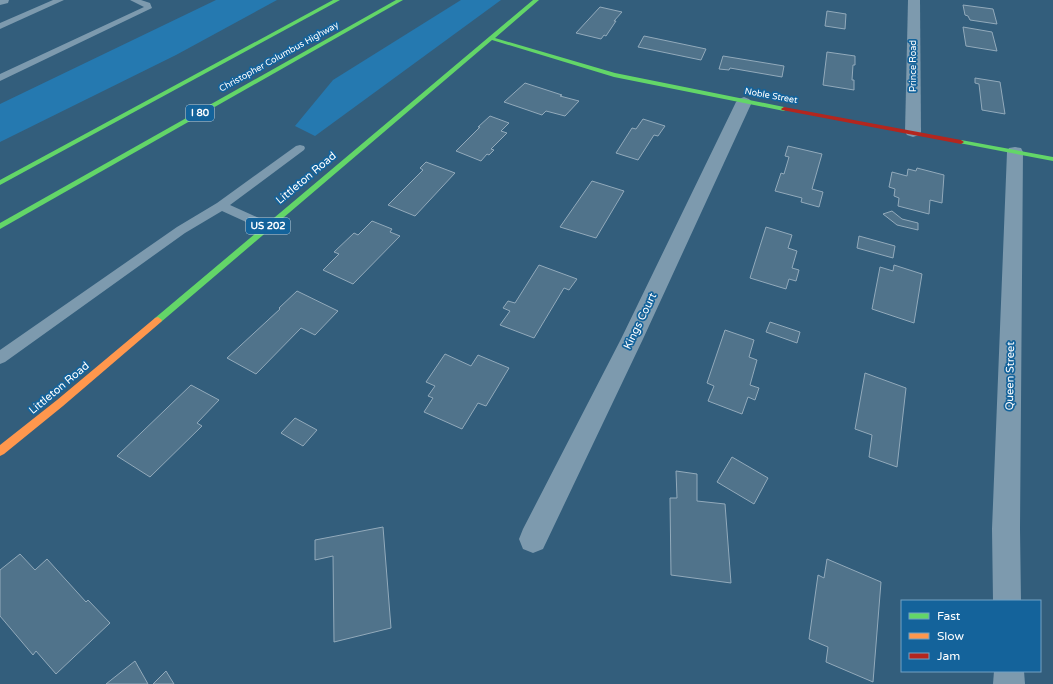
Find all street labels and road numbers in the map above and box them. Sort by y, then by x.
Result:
street label: Christopher Columbus Highway [217,19,341,95]
street label: Prince Road [908,40,919,92]
street label: Noble Street [744,86,799,106]
road number: I 80 [186,105,214,121]
street label: Littleton Road [273,149,339,207]
road number: US 202 [246,218,290,234]
street label: Kings Court [621,291,659,351]
street label: Queen Street [1003,341,1017,411]
street label: Littleton Road [26,359,92,417]

